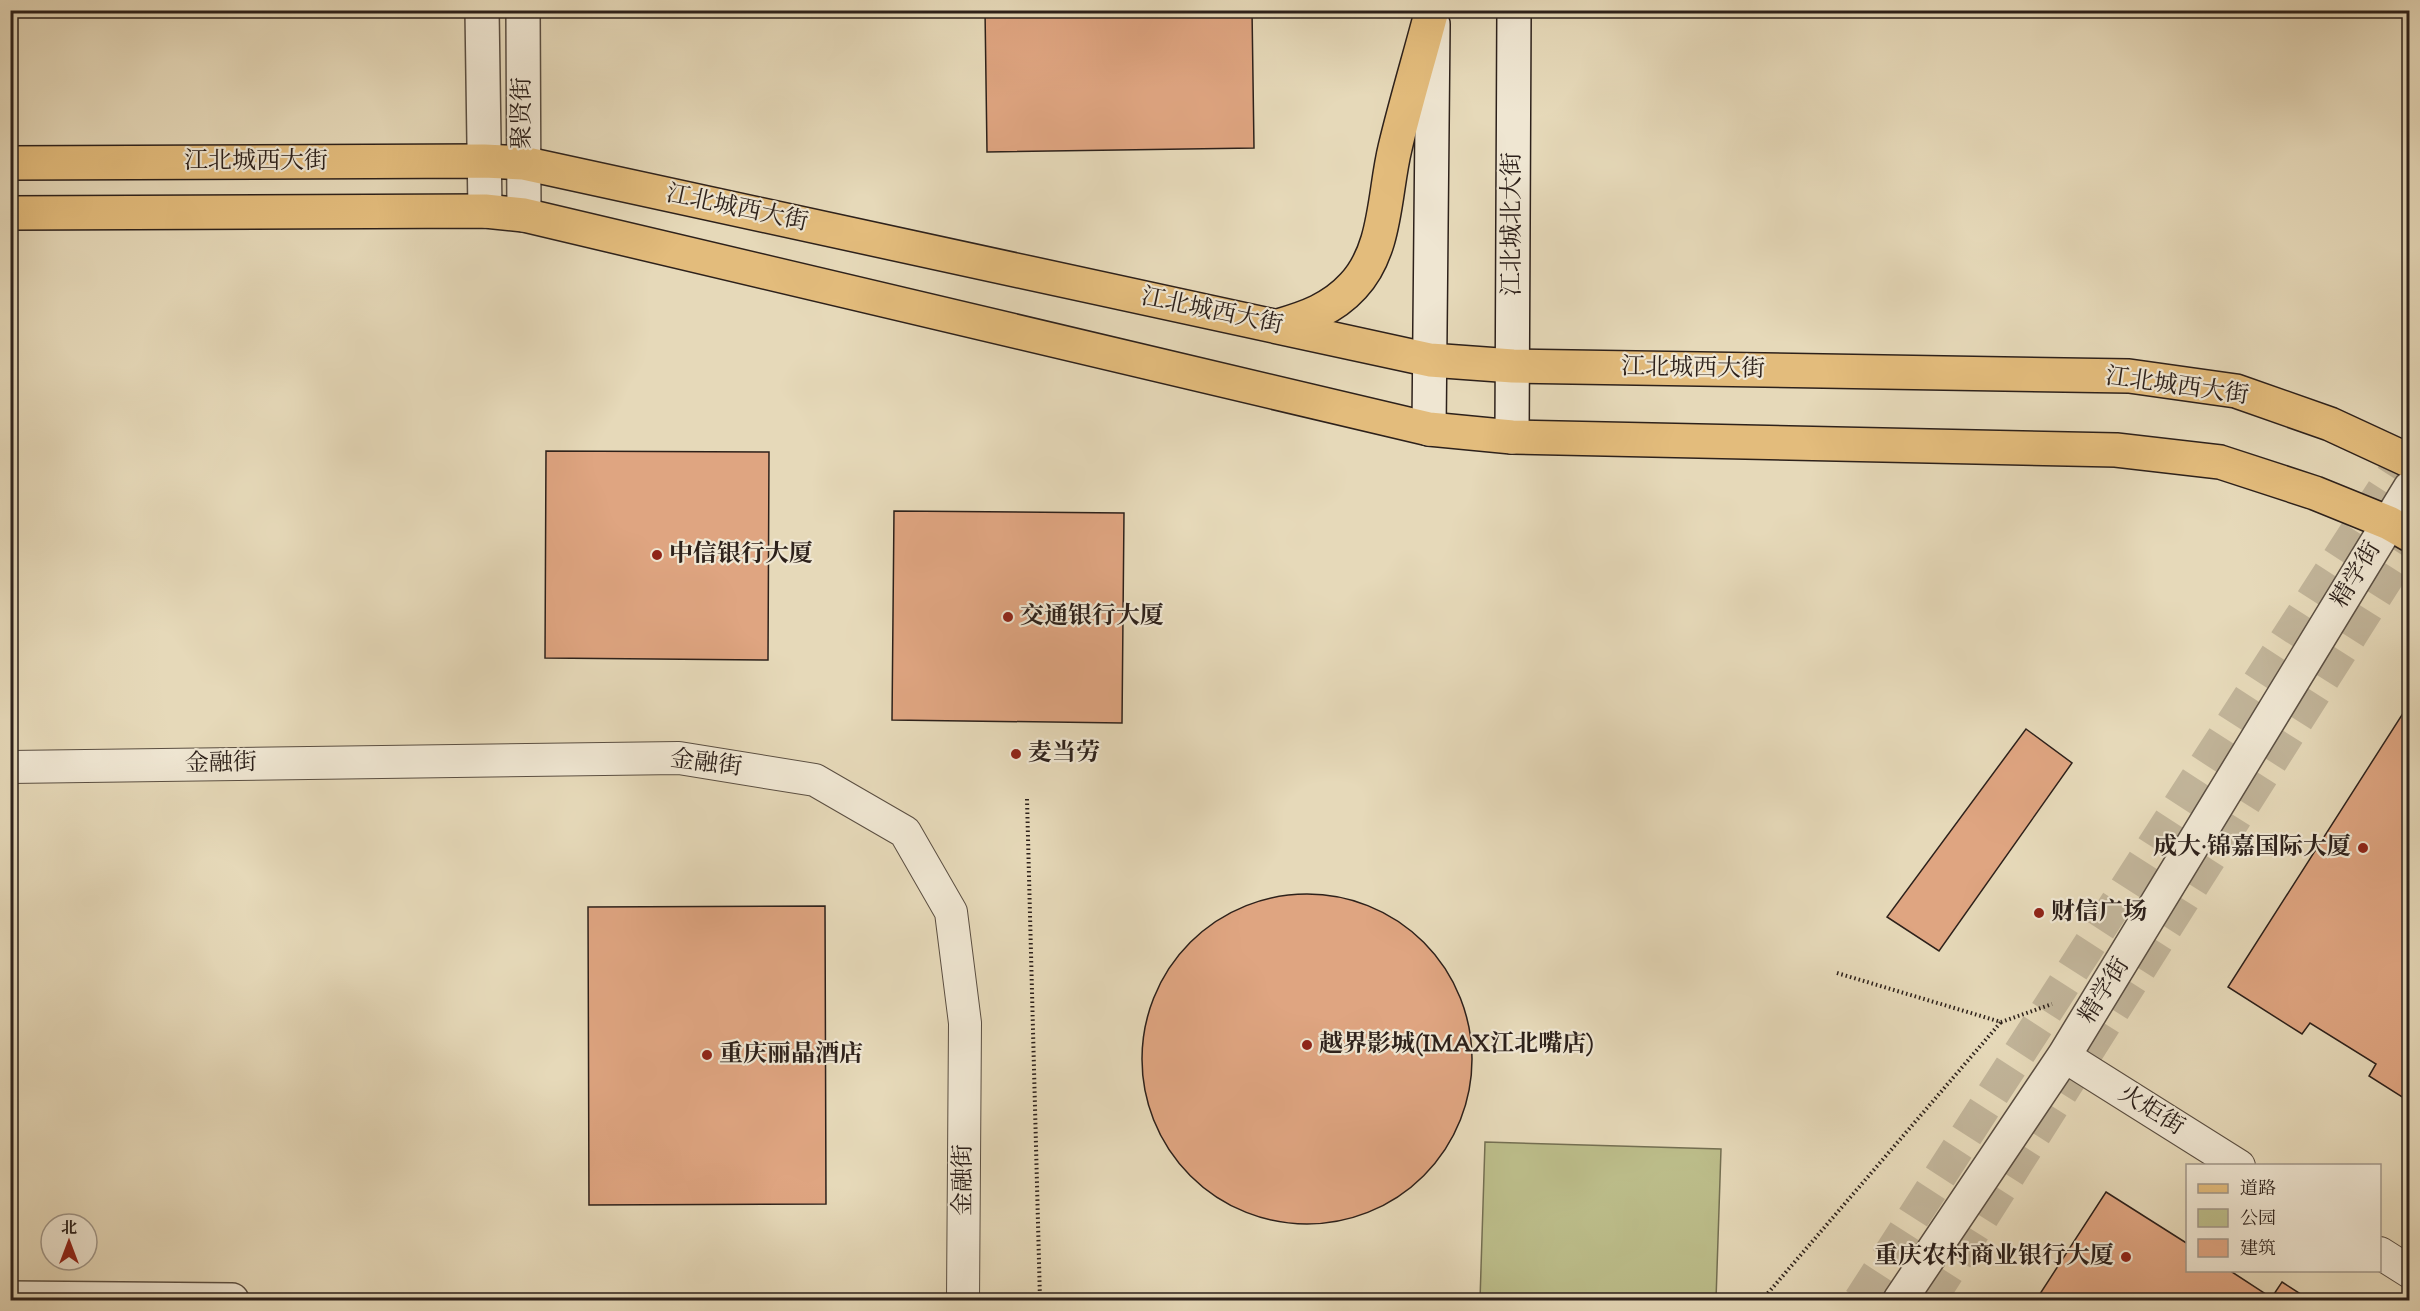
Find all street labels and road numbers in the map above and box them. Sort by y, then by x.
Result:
street label: 聚贤街 [506,77,540,149]
street label: 江北城西大街 [184,145,328,179]
street label: 江北城北大街 [1496,152,1530,296]
street label: 江北城西大街 [663,177,811,241]
street label: 江北城西大街 [1138,280,1286,344]
street label: 江北城西大街 [1621,351,1765,387]
street label: 江北城西大街 [2103,360,2251,414]
street label: 精学街 [2324,535,2390,615]
street label: 金融街 [668,743,744,785]
street label: 金融街 [185,746,257,782]
street label: 精学街 [2072,951,2138,1031]
street label: 火炬街 [2111,1078,2191,1144]
street label: 金融街 [947,1144,981,1216]

